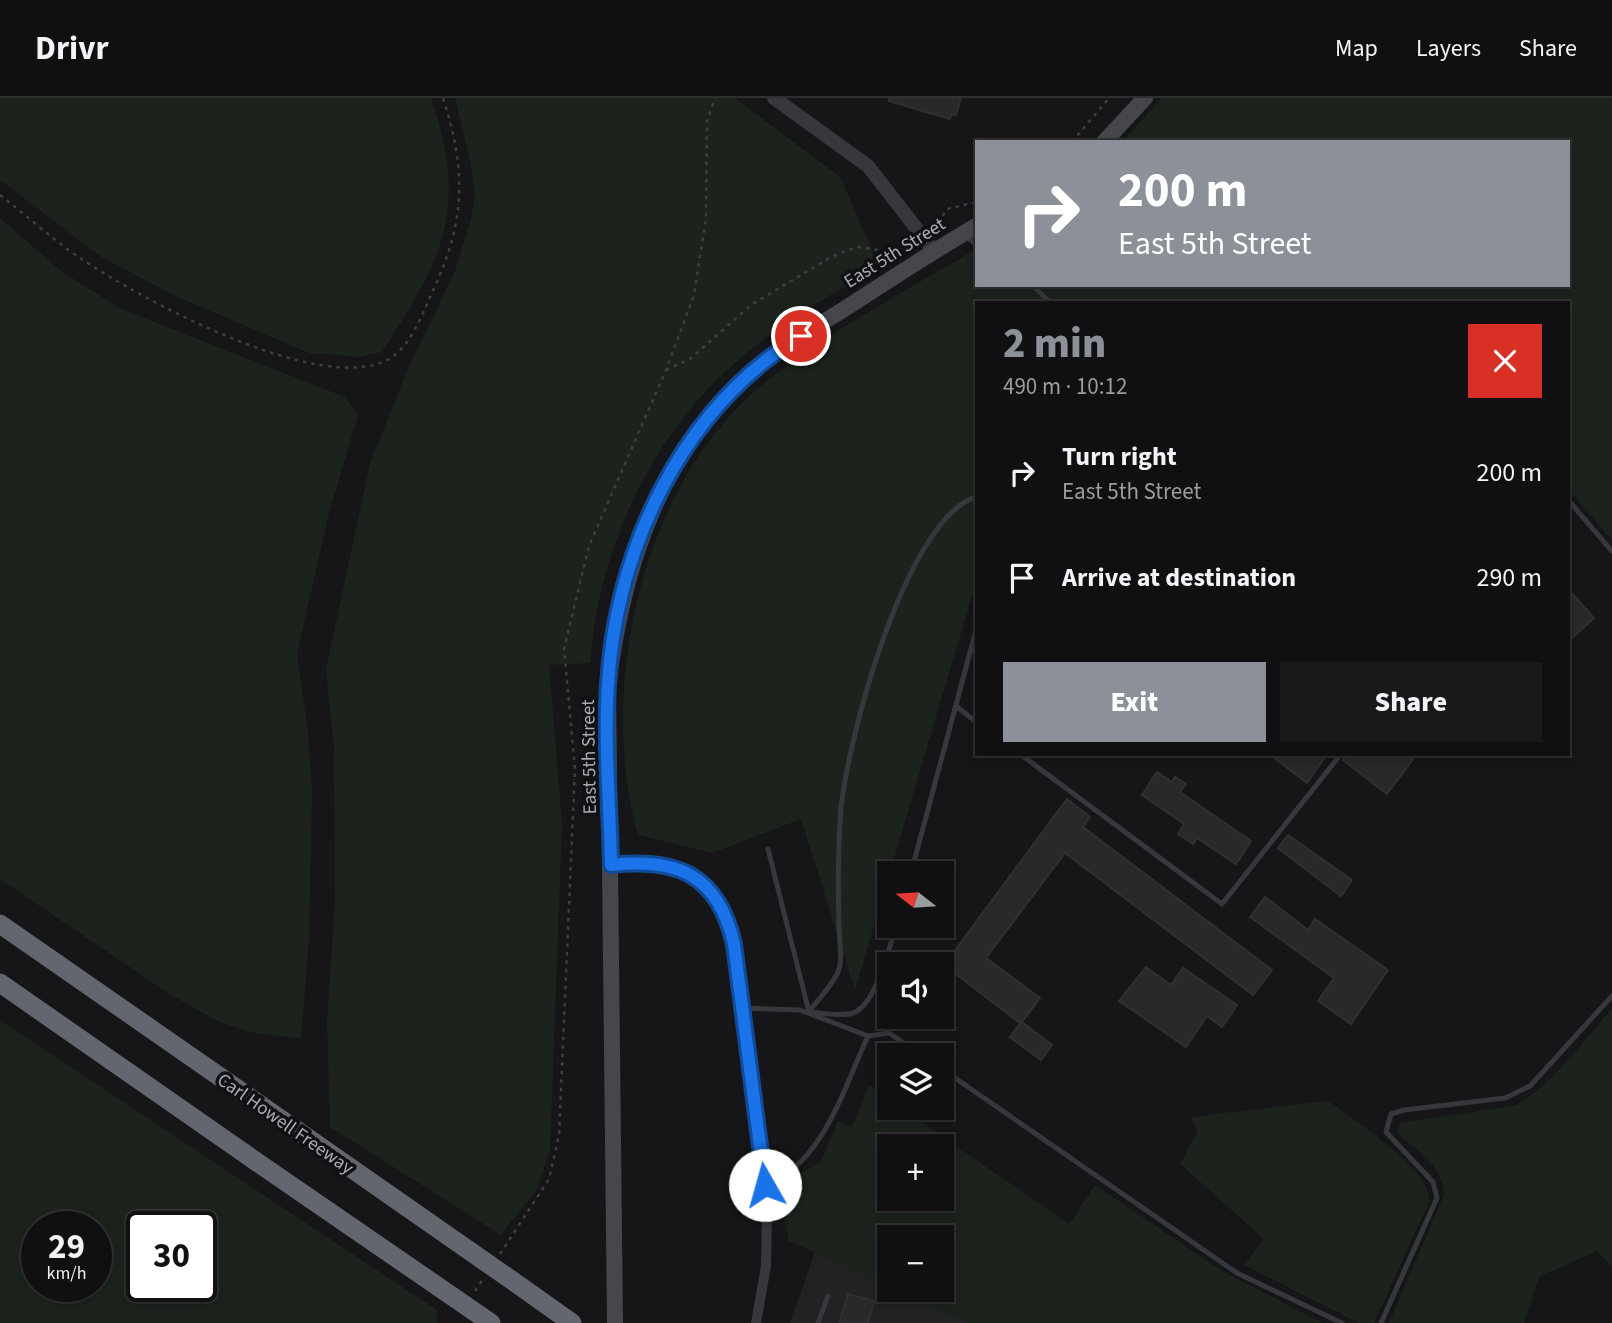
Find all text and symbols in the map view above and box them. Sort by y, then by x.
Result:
text: Drivr [35,25,109,72]
text: Map [1335,31,1378,66]
text: Layers [1416,31,1481,66]
text: Share [1519,31,1577,66]
text: 200 m [1118,156,1247,226]
icon: right [1003,168,1094,259]
street label: East 5th Street [839,211,951,295]
text: East 5th Street [1118,221,1312,267]
pin [771,306,831,366]
text: 2 min [1003,314,1106,374]
icon: arrive [782,317,820,355]
button: close [1468,324,1542,398]
text: 490 m · 10:12 [1003,370,1127,403]
text: Turn right [1062,438,1177,475]
icon: right [1003,454,1041,492]
text: 200 m [1476,454,1542,491]
text: East 5th Street [1062,475,1201,508]
icon: arrive [1003,559,1041,597]
text: Arrive at destination [1062,559,1296,596]
text: 290 m [1476,559,1542,596]
button: Exit [1003,662,1266,742]
button: Share [1280,662,1542,742]
street label: East 5th Street [575,699,604,815]
north arrow [877,861,954,938]
map controls [877,861,954,1302]
button: sound [877,952,954,1029]
button: layers [877,1043,954,1120]
street label: Carl Howell Freeway [211,1067,359,1182]
button: + [877,1134,954,1211]
position arrow [728,1148,802,1222]
speed limit sign: 30 [126,1211,217,1302]
text: 29 [48,1222,85,1272]
button: − [877,1225,954,1302]
text: km/h [47,1261,86,1286]

